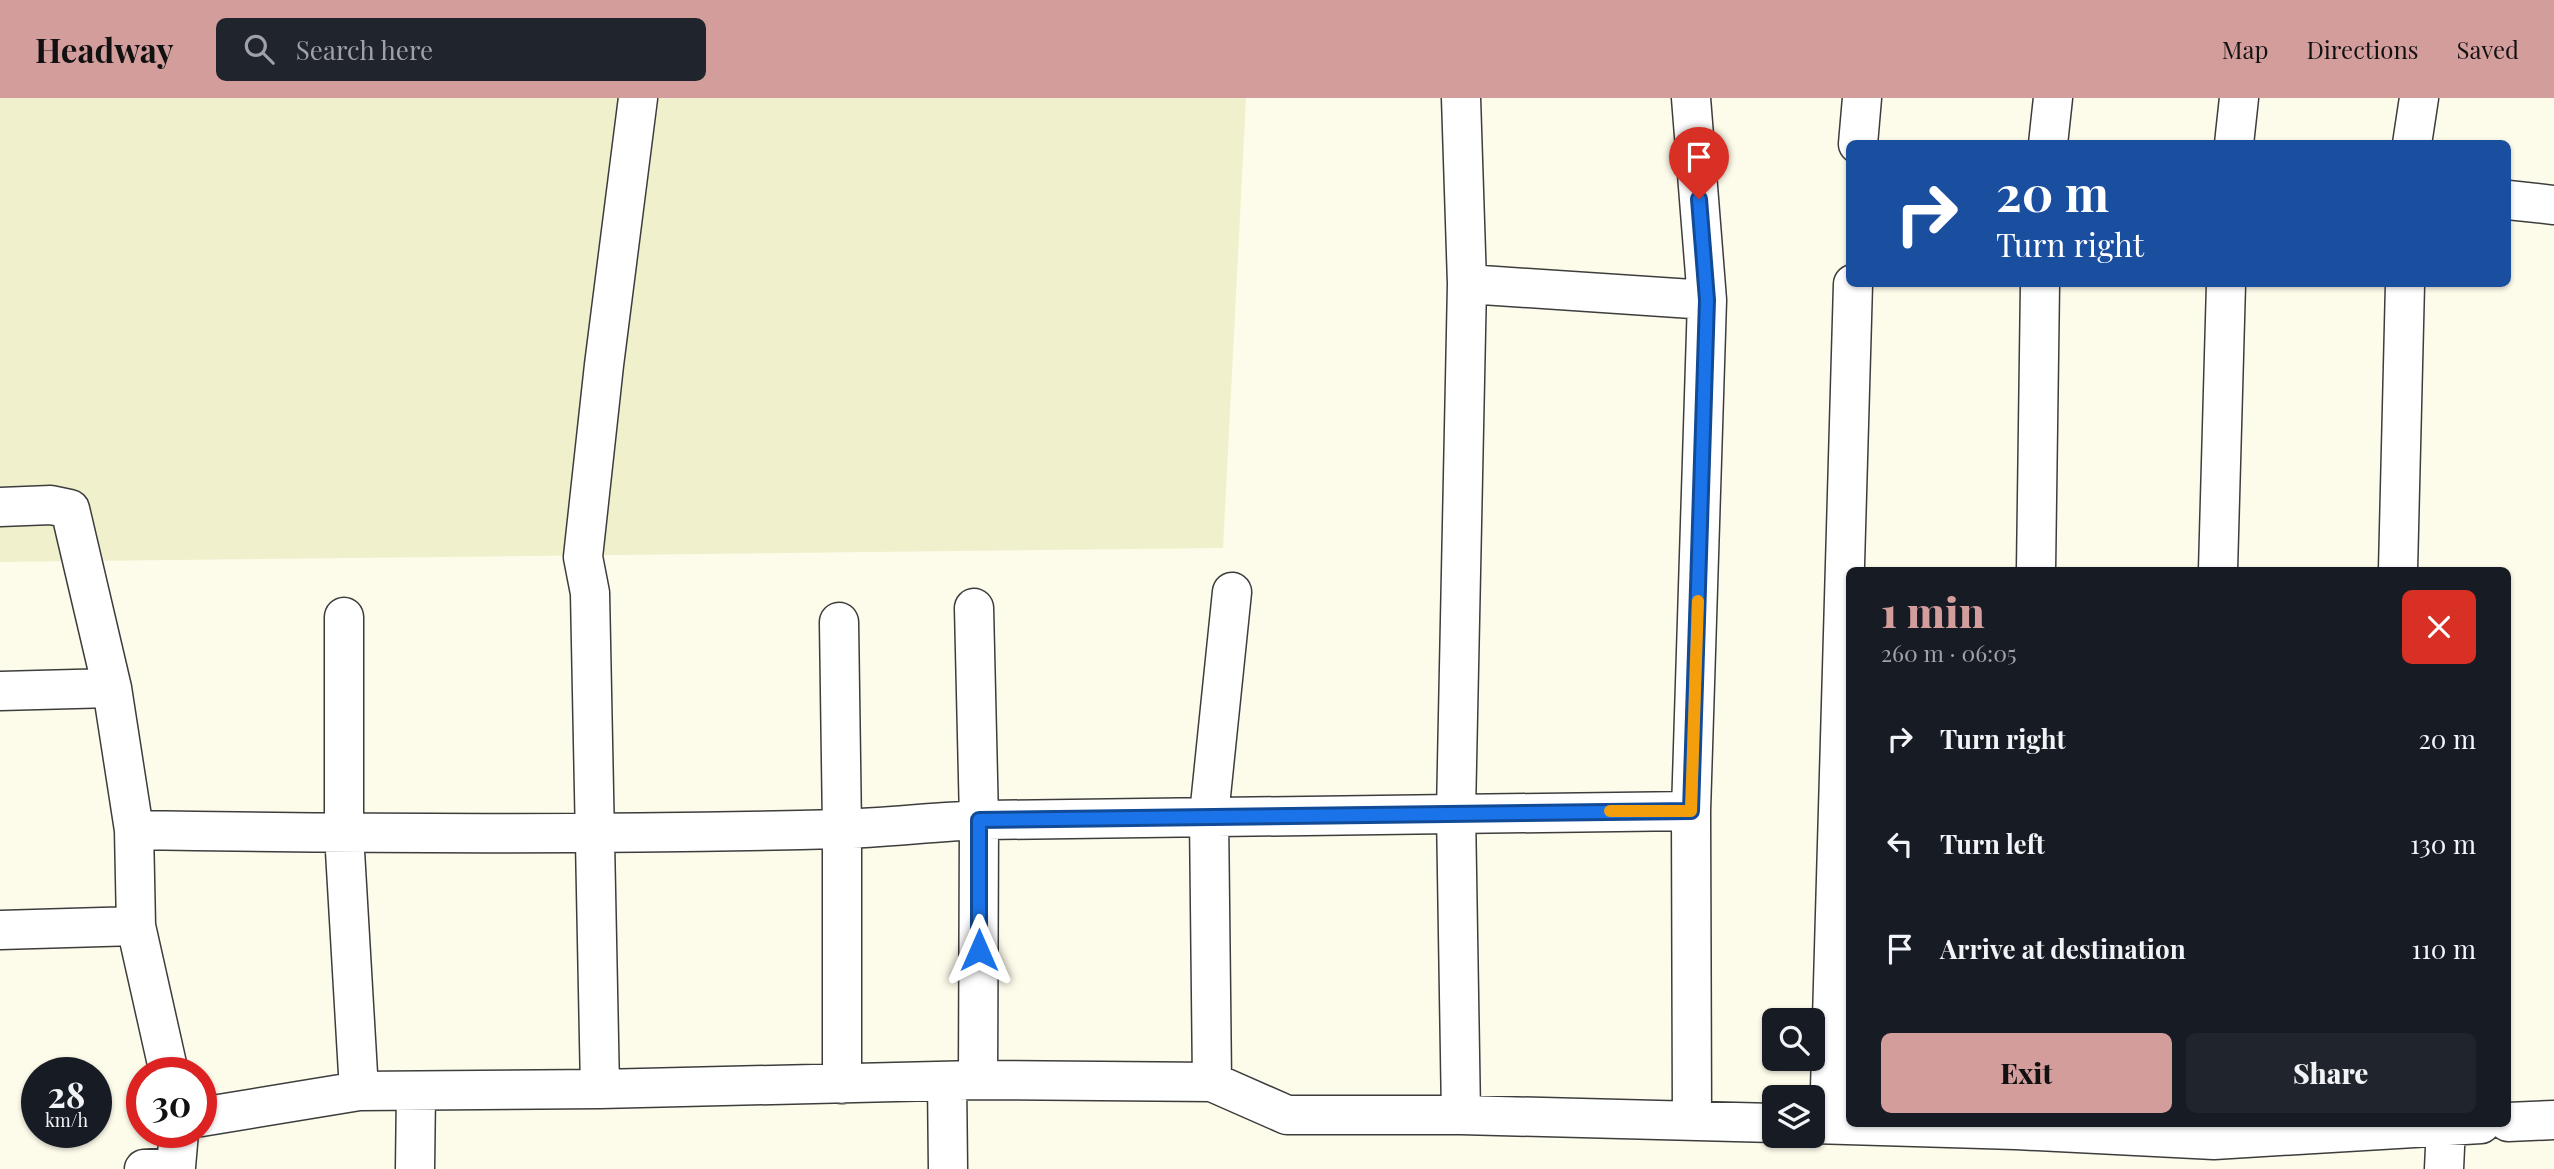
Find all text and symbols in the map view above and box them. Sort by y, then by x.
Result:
search box [216,18,706,81]
text: Headway [35,27,174,71]
icon: search [240,30,278,68]
text: Search here [296,32,433,67]
text: Map [2222,33,2268,65]
text: Directions [2306,33,2419,65]
text: Saved [2457,33,2519,65]
pin [1669,127,1729,199]
icon: arrive [1680,138,1718,176]
text: 20 m [1996,159,2109,224]
icon: right [1881,168,1972,259]
text: Turn right [1996,222,2144,265]
text: 1 min [1881,583,1985,639]
button: close [2402,590,2476,664]
text: 260 m · 06:05 [1881,637,2017,668]
icon: right [1881,720,1919,758]
text: Turn right [1940,721,2066,756]
text: 20 m [2418,721,2476,756]
icon: left [1881,825,1919,863]
text: Turn left [1940,826,2045,861]
text: 130 m [2410,826,2476,861]
position arrow [942,913,1016,987]
icon: arrive [1881,930,1919,968]
text: Arrive at destination [1940,931,2186,966]
text: 110 m [2412,931,2476,966]
map controls [1762,1008,1825,1148]
button: search [1762,1008,1825,1071]
button: Exit [1881,1033,2172,1113]
button: Share [2186,1033,2476,1113]
speed limit sign: 30 [126,1057,217,1148]
text: 28 [48,1070,85,1117]
button: layers [1762,1085,1825,1148]
text: km/h [45,1108,88,1132]

